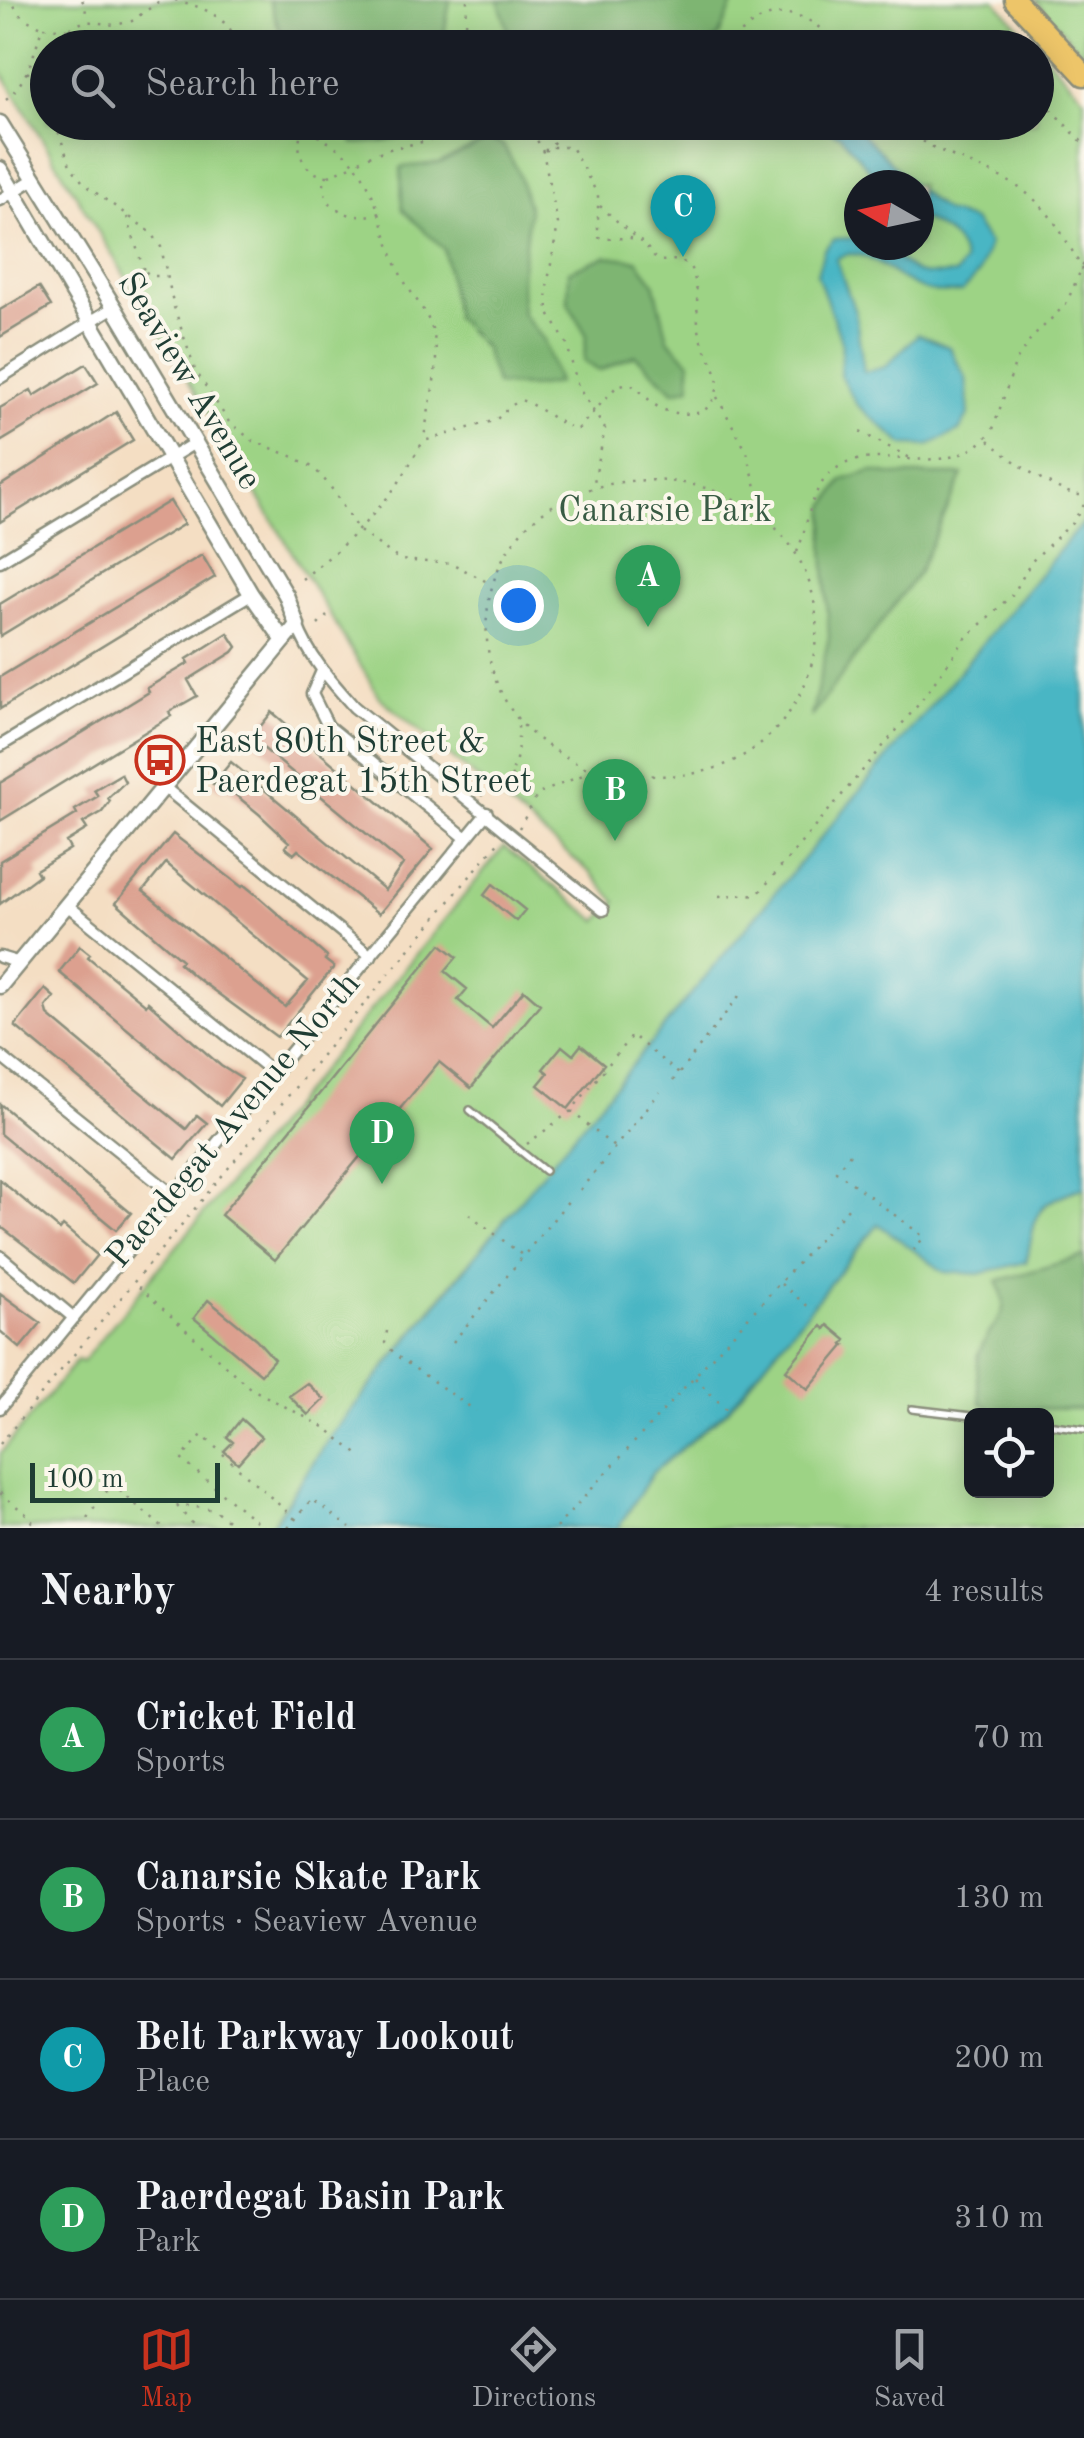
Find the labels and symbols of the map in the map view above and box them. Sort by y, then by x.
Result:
north arrow [844,170,934,260]
pin: C [650,174,716,257]
street label: Seaview Avenue [110,267,267,496]
park label: Canarsie Park [558,494,772,529]
pin: A [616,544,680,627]
your location [493,580,544,631]
place label: East 80th Street & Paerdegat 15th Street [195,725,532,800]
bus stop icon: East 80th Street & Paerdegat 15th Street [134,734,186,786]
pin: B [582,758,648,841]
street label: Paerdegat Avenue North [100,966,367,1275]
pin: D [350,1102,414,1184]
scale bar [30,1458,220,1502]

